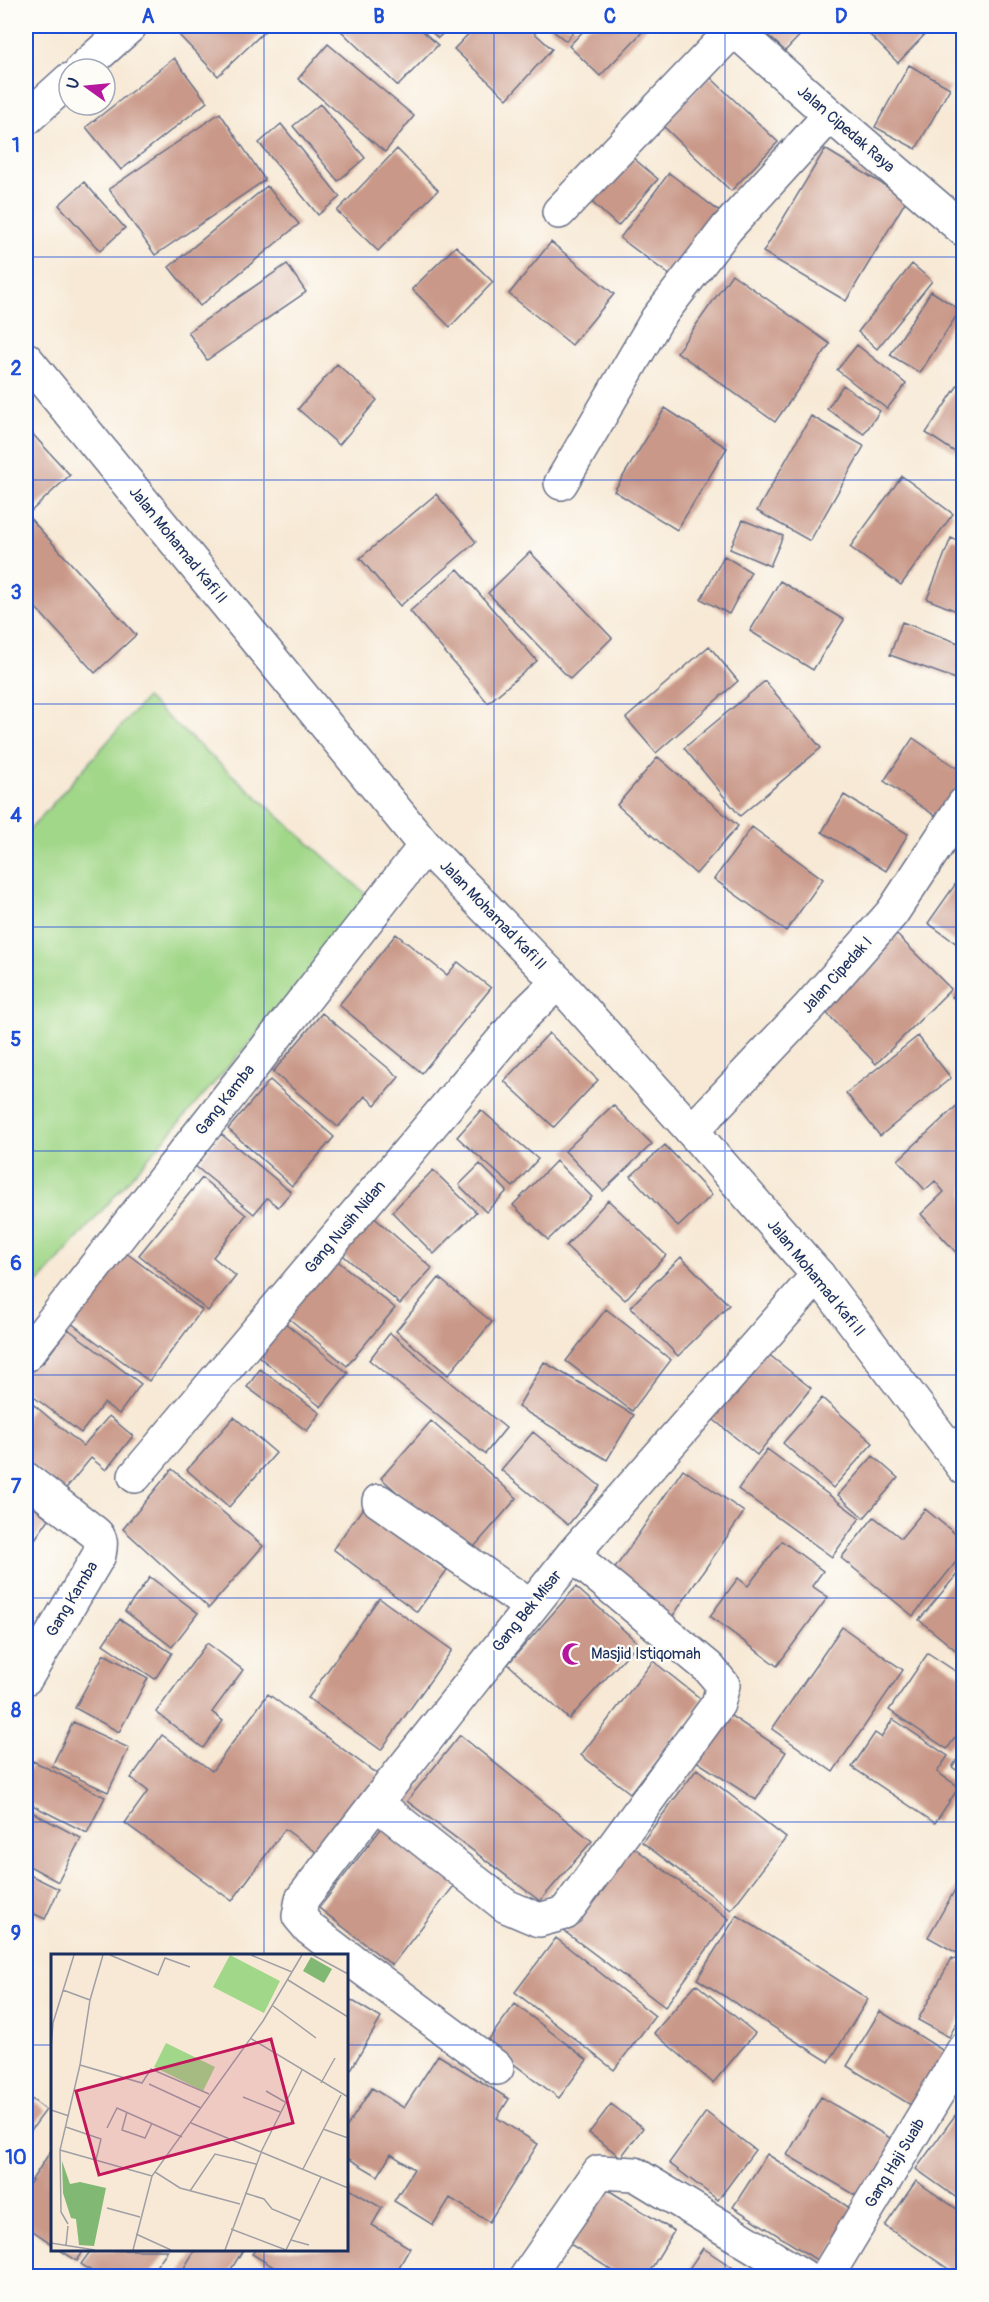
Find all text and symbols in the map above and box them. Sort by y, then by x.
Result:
text: A [142,4,155,29]
text: B [373,4,385,29]
text: C [604,4,616,29]
text: D [835,4,848,29]
north arrow [57,57,117,117]
text: U [62,75,85,91]
street label: Jalan Cipedak Raya [793,81,899,177]
text: 1 [12,133,20,158]
text: 2 [10,356,22,381]
street label: Jalan Mohamad Kafi II [124,482,232,608]
text: 3 [10,580,22,605]
text: 4 [10,803,22,828]
street label: Jalan Mohamad Kafi II [435,856,551,974]
street label: Jalan Cipedak I [797,932,877,1018]
text: 5 [11,1027,22,1052]
street label: Gang Kamba [191,1060,259,1140]
street label: Gang Nusih Nidan [300,1176,390,1278]
street label: Jalan Mohamad Kafi II [762,1215,870,1341]
text: 6 [10,1251,22,1276]
text: 7 [11,1474,22,1499]
street label: Gang Kamba [42,1558,102,1640]
street label: Gang Bek Misar [488,1566,566,1656]
mosque icon: Masjid Istiqomah [560,1641,586,1667]
place label: Masjid Istiqomah [591,1644,701,1664]
text: 8 [11,1698,21,1723]
text: 9 [11,1921,21,1946]
inset map [51,1954,348,2251]
street label: Gang Haji Suaib [860,2114,930,2212]
text: 10 [5,2145,27,2170]

